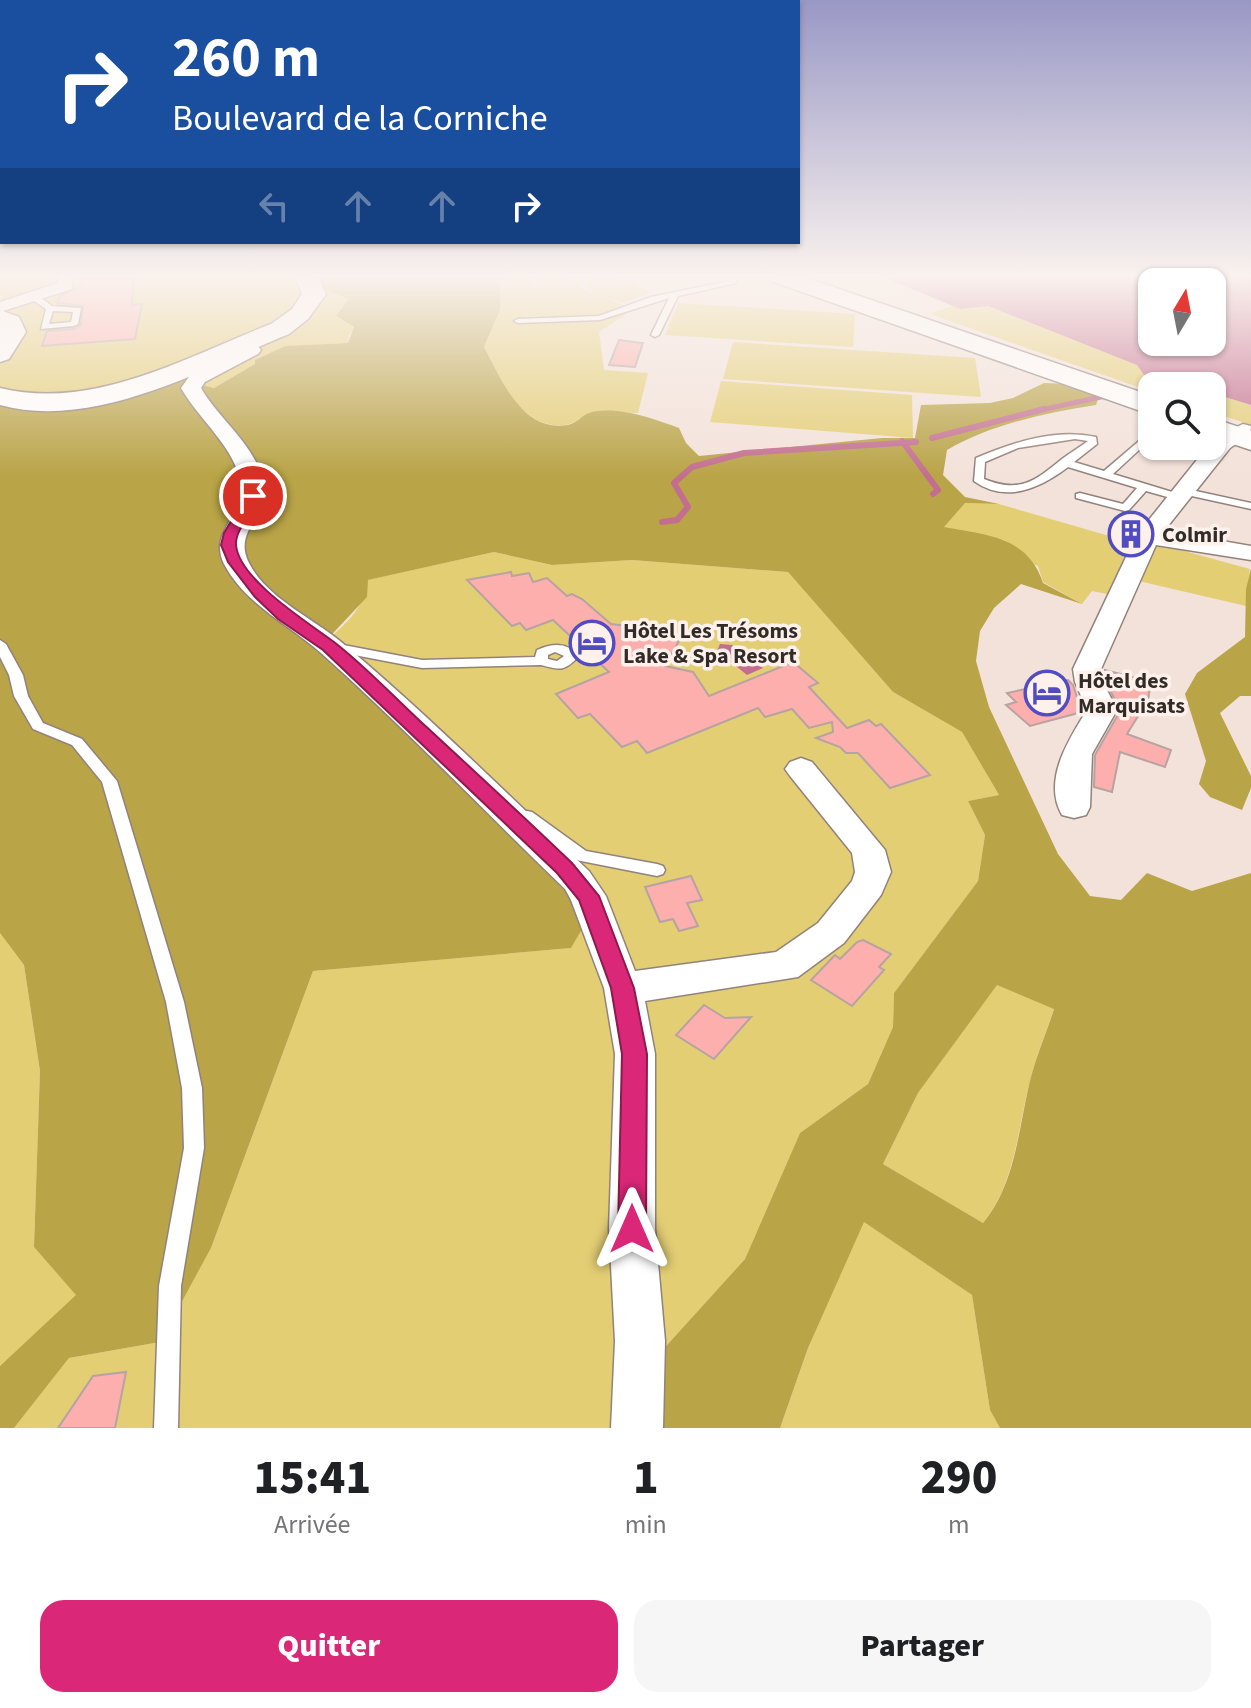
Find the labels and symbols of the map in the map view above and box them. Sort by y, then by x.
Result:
north arrow [1138,268,1226,356]
pin [219,462,287,530]
building icon: Colmir [1107,510,1155,558]
place label: Colmir [1162,519,1227,551]
place label: Hôtel Les Trésoms Lake & Spa Resort [623,615,798,672]
hotel icon: Hôtel Les Trésoms Lake & Spa Resort [568,619,616,667]
place label: Hôtel des Marquisats [1078,665,1185,722]
hotel icon: Hôtel des Marquisats [1023,669,1071,717]
position arrow [590,1187,674,1271]

